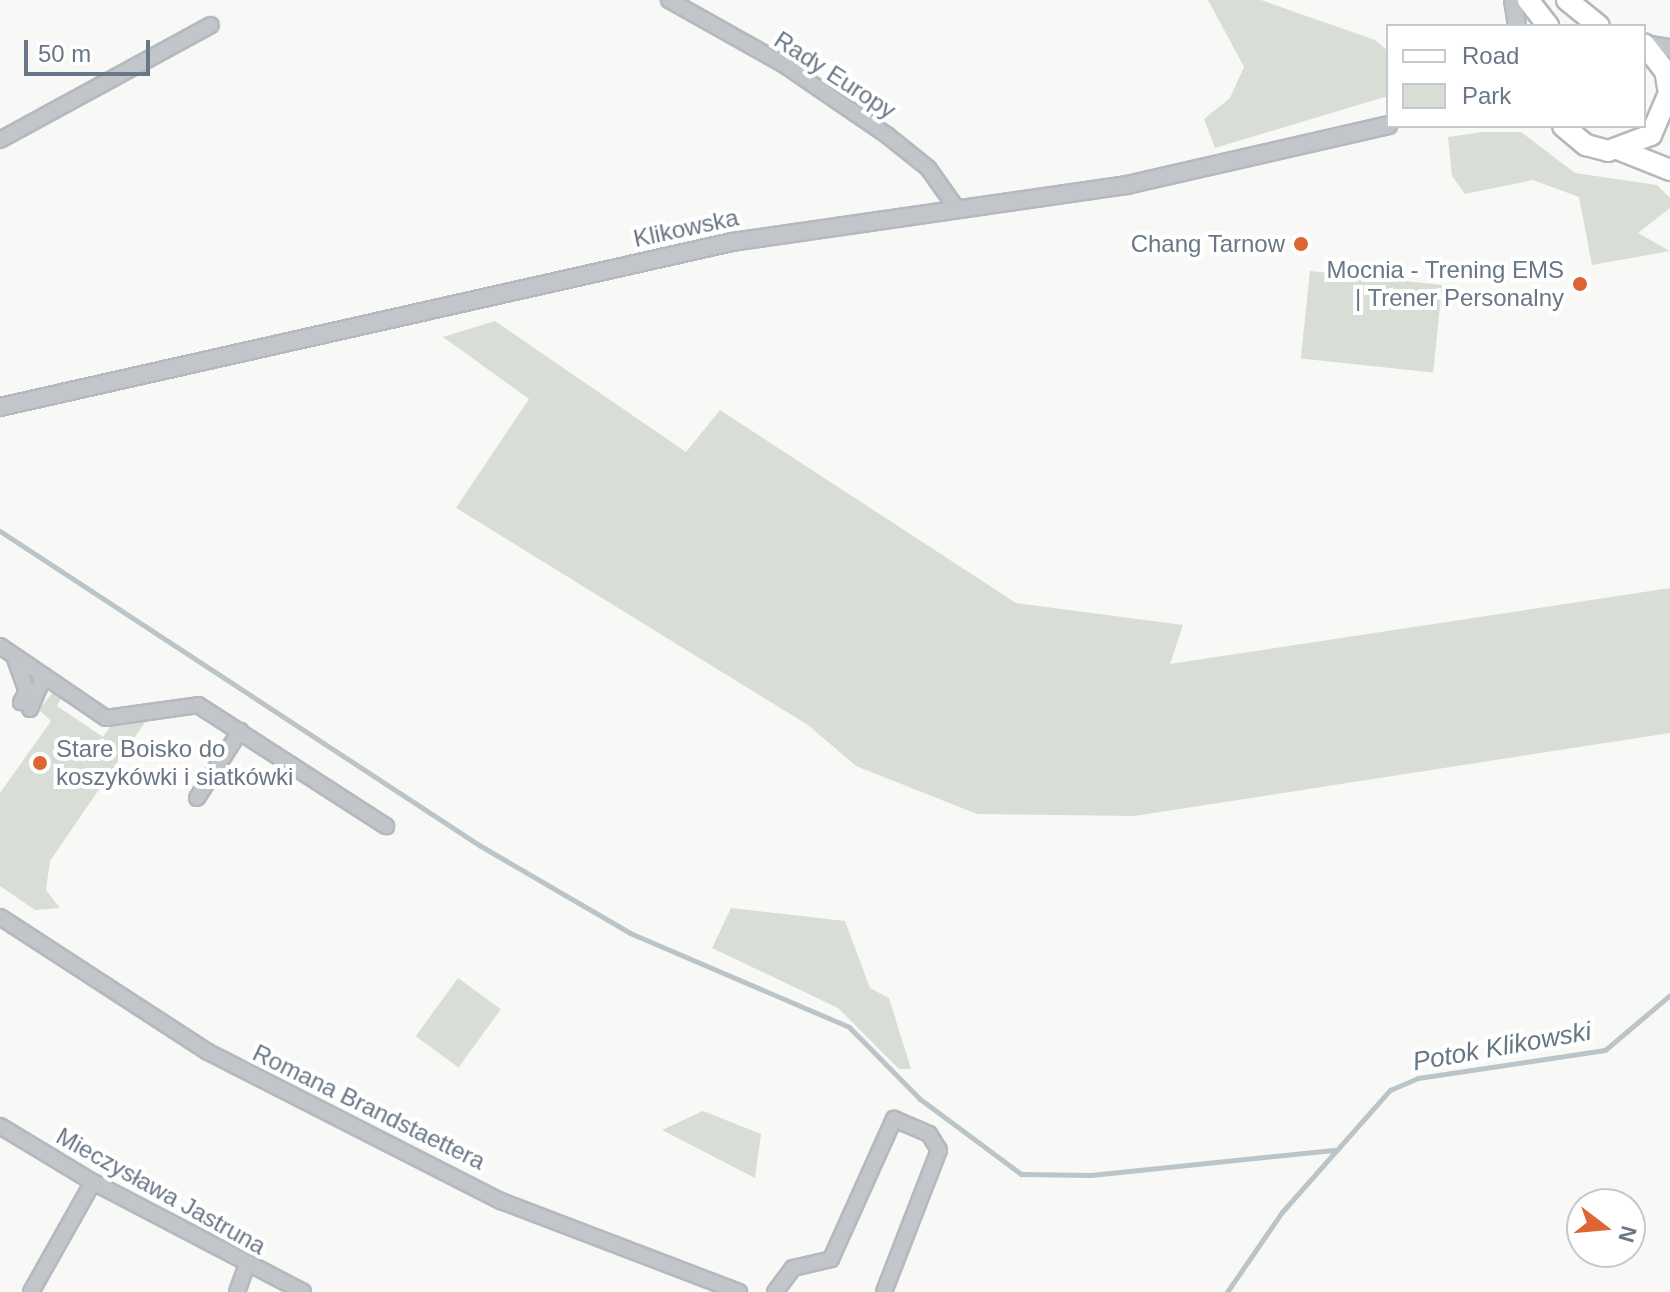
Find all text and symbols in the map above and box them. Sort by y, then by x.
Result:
scale bar [28,24,154,74]
legend [1386,24,1646,128]
street label: Rady Europy [769,25,901,125]
text: 50 m [38,40,91,67]
text: Road [1462,42,1519,69]
text: Park [1462,82,1511,109]
street label: Klikowska [631,203,741,253]
place label: Chang Tarnow [1130,230,1285,258]
marker: Chang Tarnow [1292,235,1310,253]
place label: Mocnia - Trening EMS | Trener Personalny [1326,256,1564,312]
marker: Mocnia - Trening EMS | Trener Personalny [1571,275,1589,293]
place label: Stare Boisko do koszykówki i siatkówki [56,735,293,791]
marker: Stare Boisko do koszykówki i siatkówki [31,754,49,772]
water label: Potok Klikowski [1410,1016,1594,1078]
street label: Romana Brandstaettera [248,1038,490,1176]
street label: Mieczysława Jastruna [51,1122,271,1260]
north arrow [1566,1188,1646,1268]
text: N [1613,1223,1642,1245]

